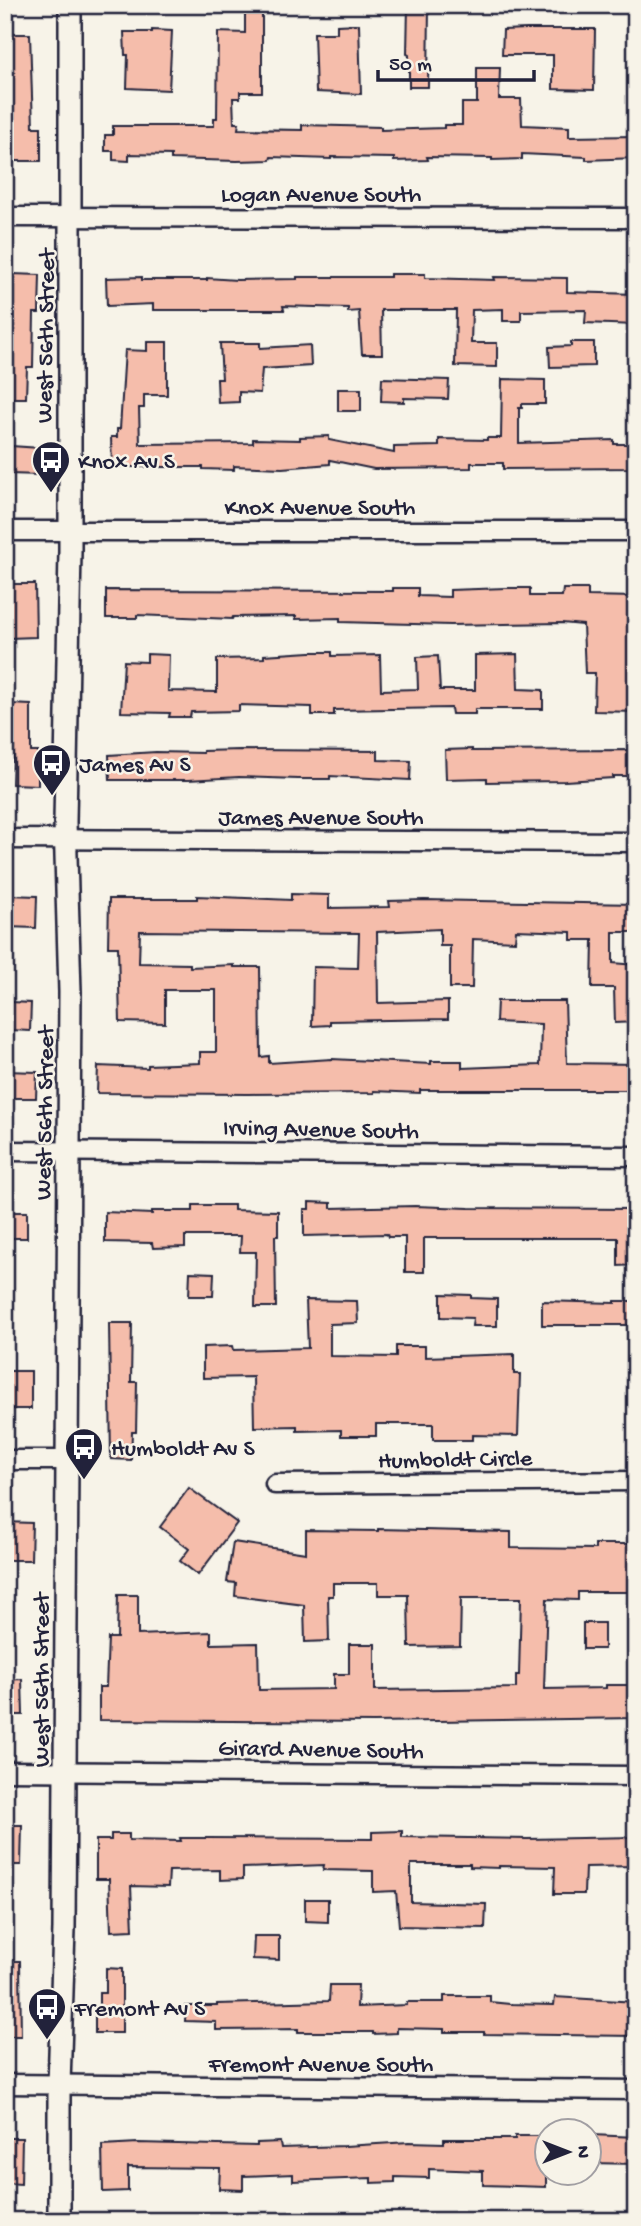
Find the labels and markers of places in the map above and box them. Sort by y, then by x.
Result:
bus stop icon: Knox Av S [30,439,72,494]
place label: Knox Av S [78,449,176,478]
bus stop icon: James Av S [31,742,73,797]
place label: James Av S [79,752,191,781]
bus stop icon: Humboldt Av S [63,1426,105,1481]
place label: Humboldt Av S [111,1436,255,1465]
bus stop icon: Fremont Av S [26,1986,68,2041]
place label: Fremont Av S [73,1996,206,2025]

